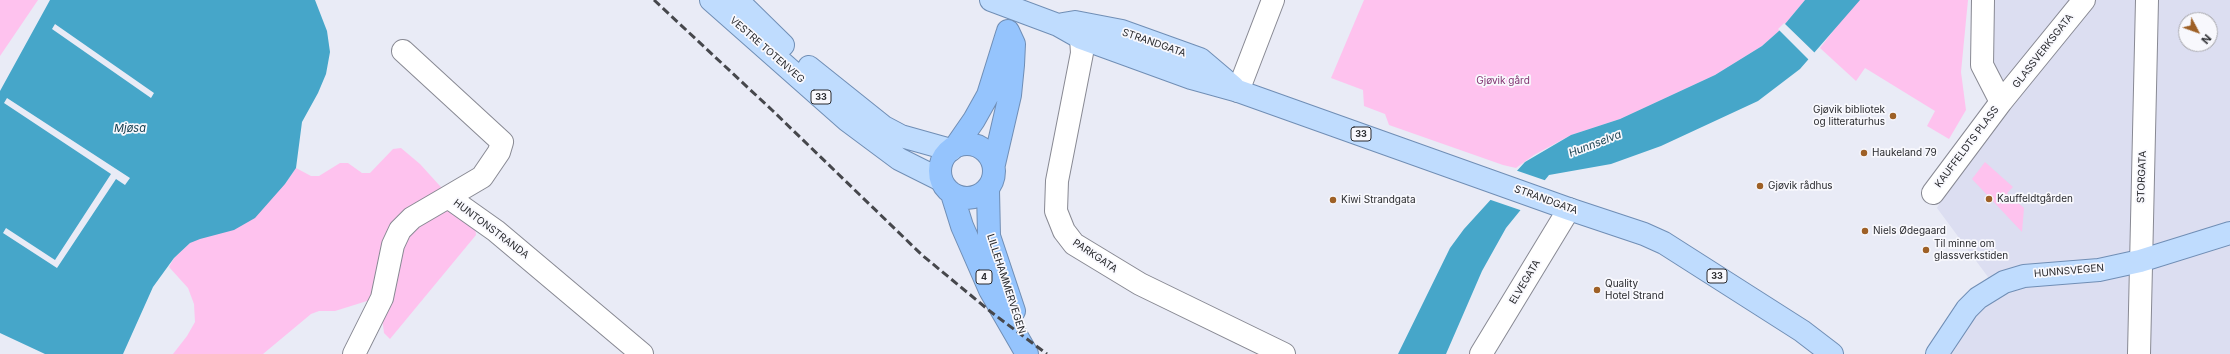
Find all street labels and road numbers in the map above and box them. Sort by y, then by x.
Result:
street label: GLASSVERKSGATA [2010,11,2076,91]
street label: VESTRE TOTENVEG [727,14,807,86]
street label: STRANDGATA [1120,26,1188,60]
road number: 33 [811,90,831,104]
street label: KAUFFELDTS PLASS [1933,104,2001,190]
road number: 33 [1351,127,1371,141]
street label: STORGATA [2135,151,2149,203]
street label: STRANDGATA [1513,183,1579,217]
street label: HUNTONSTRANDA [451,197,531,261]
street label: LILLEHAMMERVEGEN [984,233,1028,335]
street label: PARKGATA [1070,237,1120,275]
street label: ELVEGATA [1507,258,1543,306]
street label: HUNNSVEGEN [2033,262,2105,280]
road number: 33 [1707,269,1727,283]
road number: 4 [976,270,992,284]

